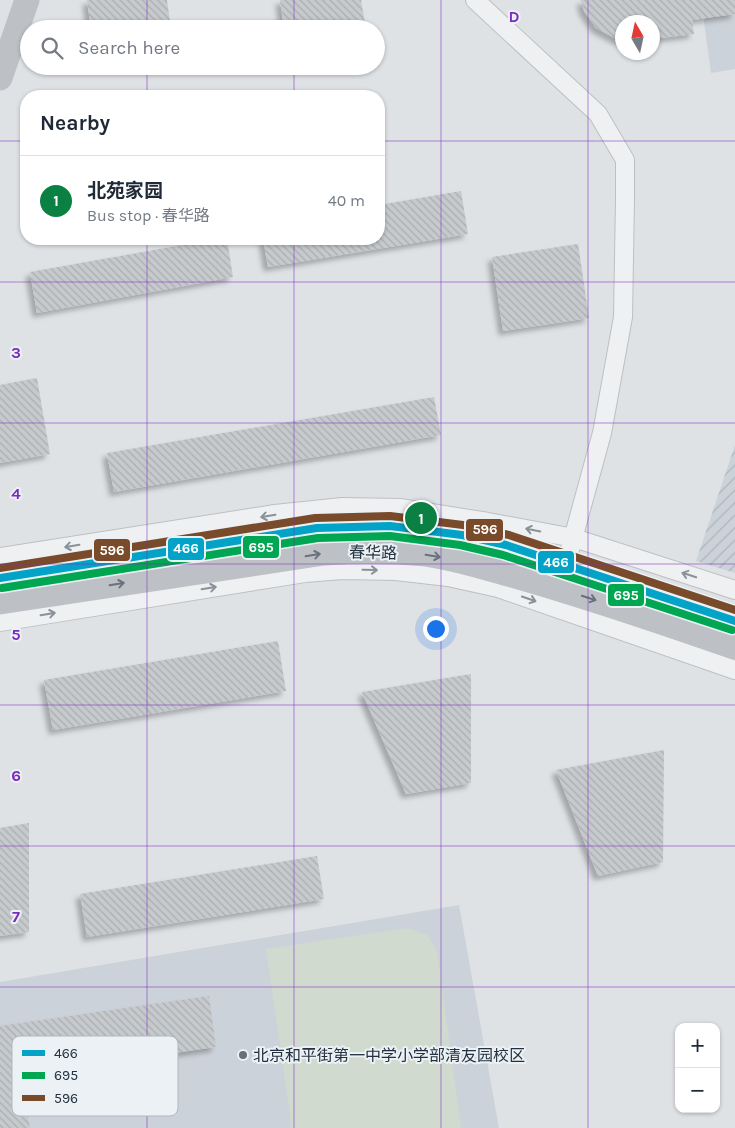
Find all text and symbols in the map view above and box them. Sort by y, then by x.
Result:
text: D [509,7,520,26]
north arrow [615,15,660,60]
search box [20,20,385,75]
icon: search [38,34,66,62]
text: Search here [78,37,180,59]
text: Nearby [40,111,110,135]
text: 北苑家园 [87,180,163,202]
text: 1 [53,191,59,210]
text: 40 m [328,191,365,210]
text: Bus stop · 春华路 [87,206,210,225]
text: 3 [11,343,21,362]
text: 4 [11,484,21,503]
pin: 1 [405,499,437,537]
one-way arrow [260,511,276,521]
line badge: 596 [465,518,504,542]
text: 596 [472,521,498,538]
one-way arrow [525,525,541,535]
line badge: 695 [242,535,280,559]
line badge: 466 [167,537,205,561]
line badge: 596 [93,538,131,562]
text: 695 [248,539,274,556]
text: 466 [173,540,199,557]
one-way arrow [65,541,81,551]
text: 596 [99,542,125,559]
street label: 春华路 [349,543,397,562]
one-way arrow [304,549,320,559]
line badge: 466 [537,550,575,574]
one-way arrow [424,551,440,561]
text: 466 [543,554,569,571]
one-way arrow [361,566,377,575]
one-way arrow [681,570,697,580]
one-way arrow [109,579,125,589]
one-way arrow [200,583,216,593]
line badge: 695 [607,583,645,607]
text: 695 [613,587,639,604]
one-way arrow [581,594,597,603]
one-way arrow [521,595,536,604]
one-way arrow [40,609,56,619]
your location [423,616,449,642]
text: 5 [11,625,21,644]
text: 6 [11,766,21,785]
text: 7 [12,907,20,926]
map controls [675,1023,720,1113]
button: + [675,1023,720,1068]
legend [12,1036,178,1116]
text: 466 [54,1045,78,1062]
place label: 北京和平街第一中学小学部清友园校区 [253,1046,525,1065]
marker: 北京和平街第一中学小学部清友园校区 [237,1049,249,1061]
text: 695 [54,1067,78,1084]
button: − [675,1068,720,1113]
text: 596 [54,1090,78,1107]

